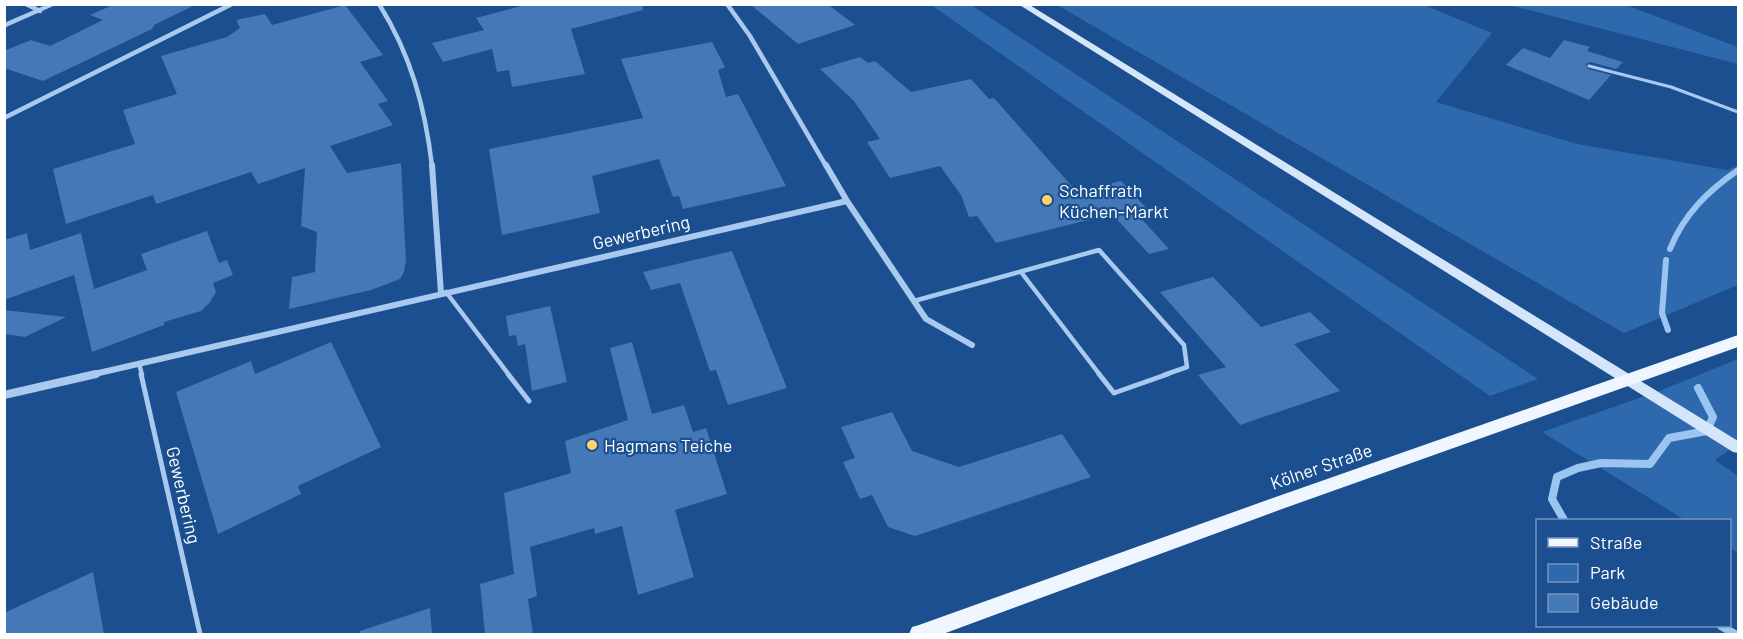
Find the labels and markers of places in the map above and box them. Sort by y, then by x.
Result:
place label: Schaffrath Küchen-Markt [1059,179,1169,222]
marker: Schaffrath Küchen-Markt [1040,193,1054,207]
place label: Hagmans Teiche [604,434,732,456]
marker: Hagmans Teiche [585,438,599,452]

